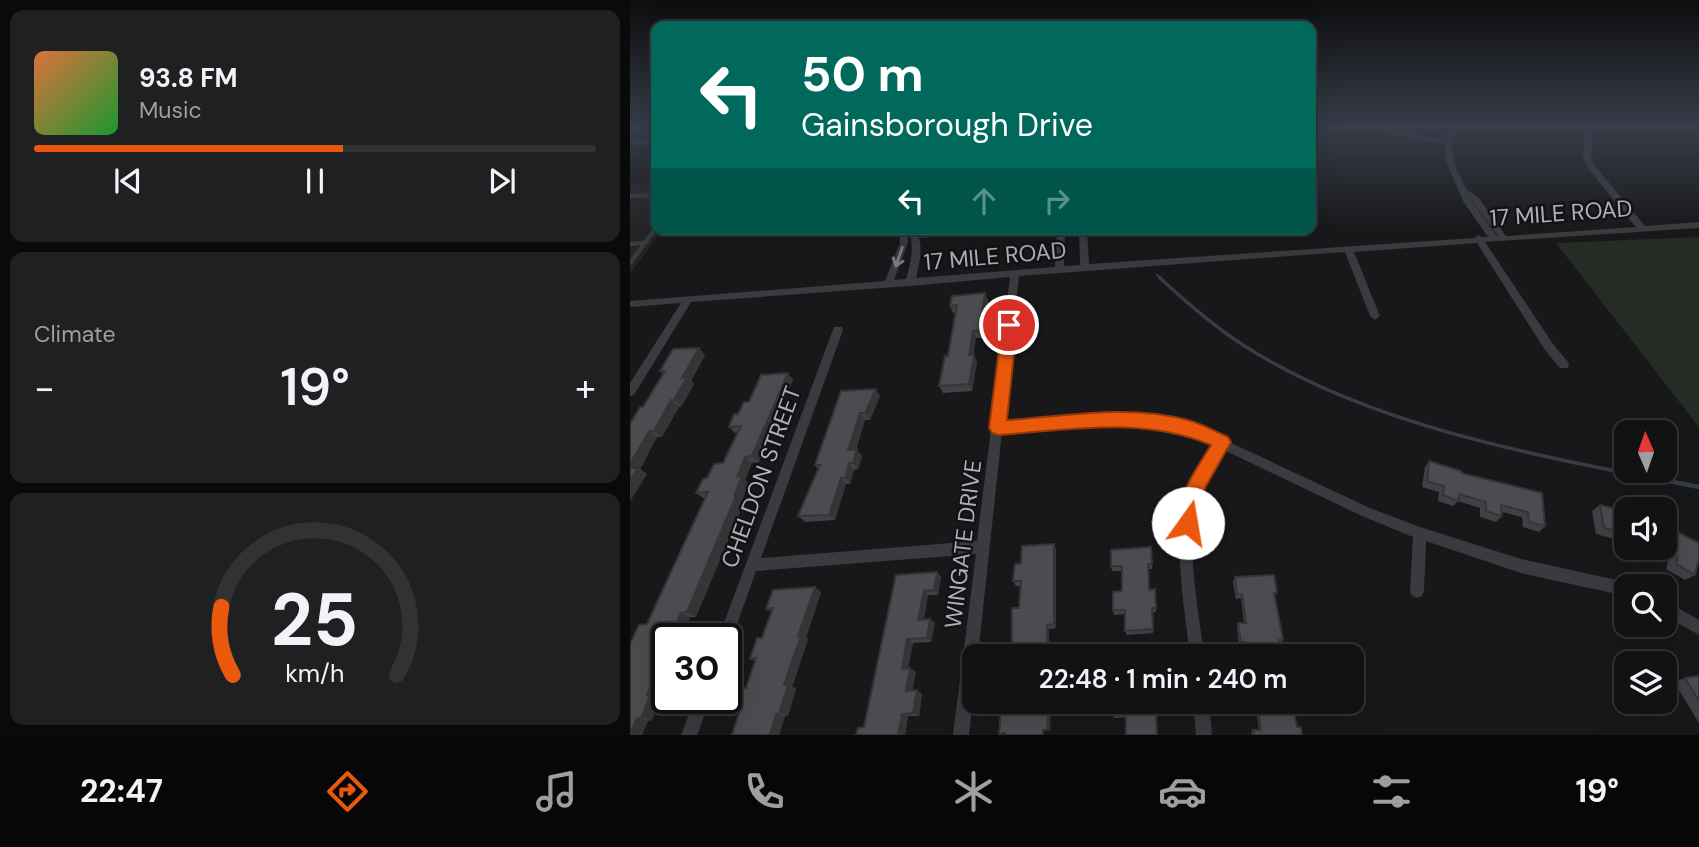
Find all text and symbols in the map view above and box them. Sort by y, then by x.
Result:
text: 50 m [801,42,924,106]
icon: left [686,49,777,140]
text: 93.8 FM [139,61,238,95]
text: Music [139,95,202,125]
text: Gainsborough Drive [801,104,1093,146]
icon: previous [109,162,147,200]
icon: pause [296,162,334,200]
icon: next [483,162,521,200]
icon: left [892,182,930,220]
icon: ahead [965,182,1003,220]
icon: right [1038,182,1076,220]
street label: 17 MILE ROAD [1489,193,1633,233]
street label: 17 MILE ROAD [922,235,1068,277]
one-way arrow [891,246,904,268]
pin [979,295,1039,355]
icon: arrive [990,306,1028,344]
text: Climate [34,319,116,349]
text: 19° [280,353,350,421]
text: − [34,363,55,413]
text: + [575,363,596,413]
street label: CHELDON STREET [714,382,808,572]
north arrow [1614,420,1676,483]
map controls [1614,420,1677,714]
street label: WINGATE DRIVE [938,458,988,630]
position arrow [1151,486,1225,560]
button: sound [1614,497,1677,560]
text: 25 [271,574,359,669]
button: search [1614,574,1677,637]
speed limit sign: 30 [651,623,742,714]
button: layers [1614,651,1677,714]
text: km/h [285,657,345,690]
text: 22:48 · 1 min · 240 m [1039,662,1287,696]
icon: directions [323,767,372,816]
icon: music [532,767,581,816]
icon: phone [740,767,789,816]
icon: climate [949,767,998,816]
icon: car [1158,767,1207,816]
icon: filters [1367,767,1416,816]
text: 22:47 [80,770,163,812]
text: 19° [1575,770,1619,812]

